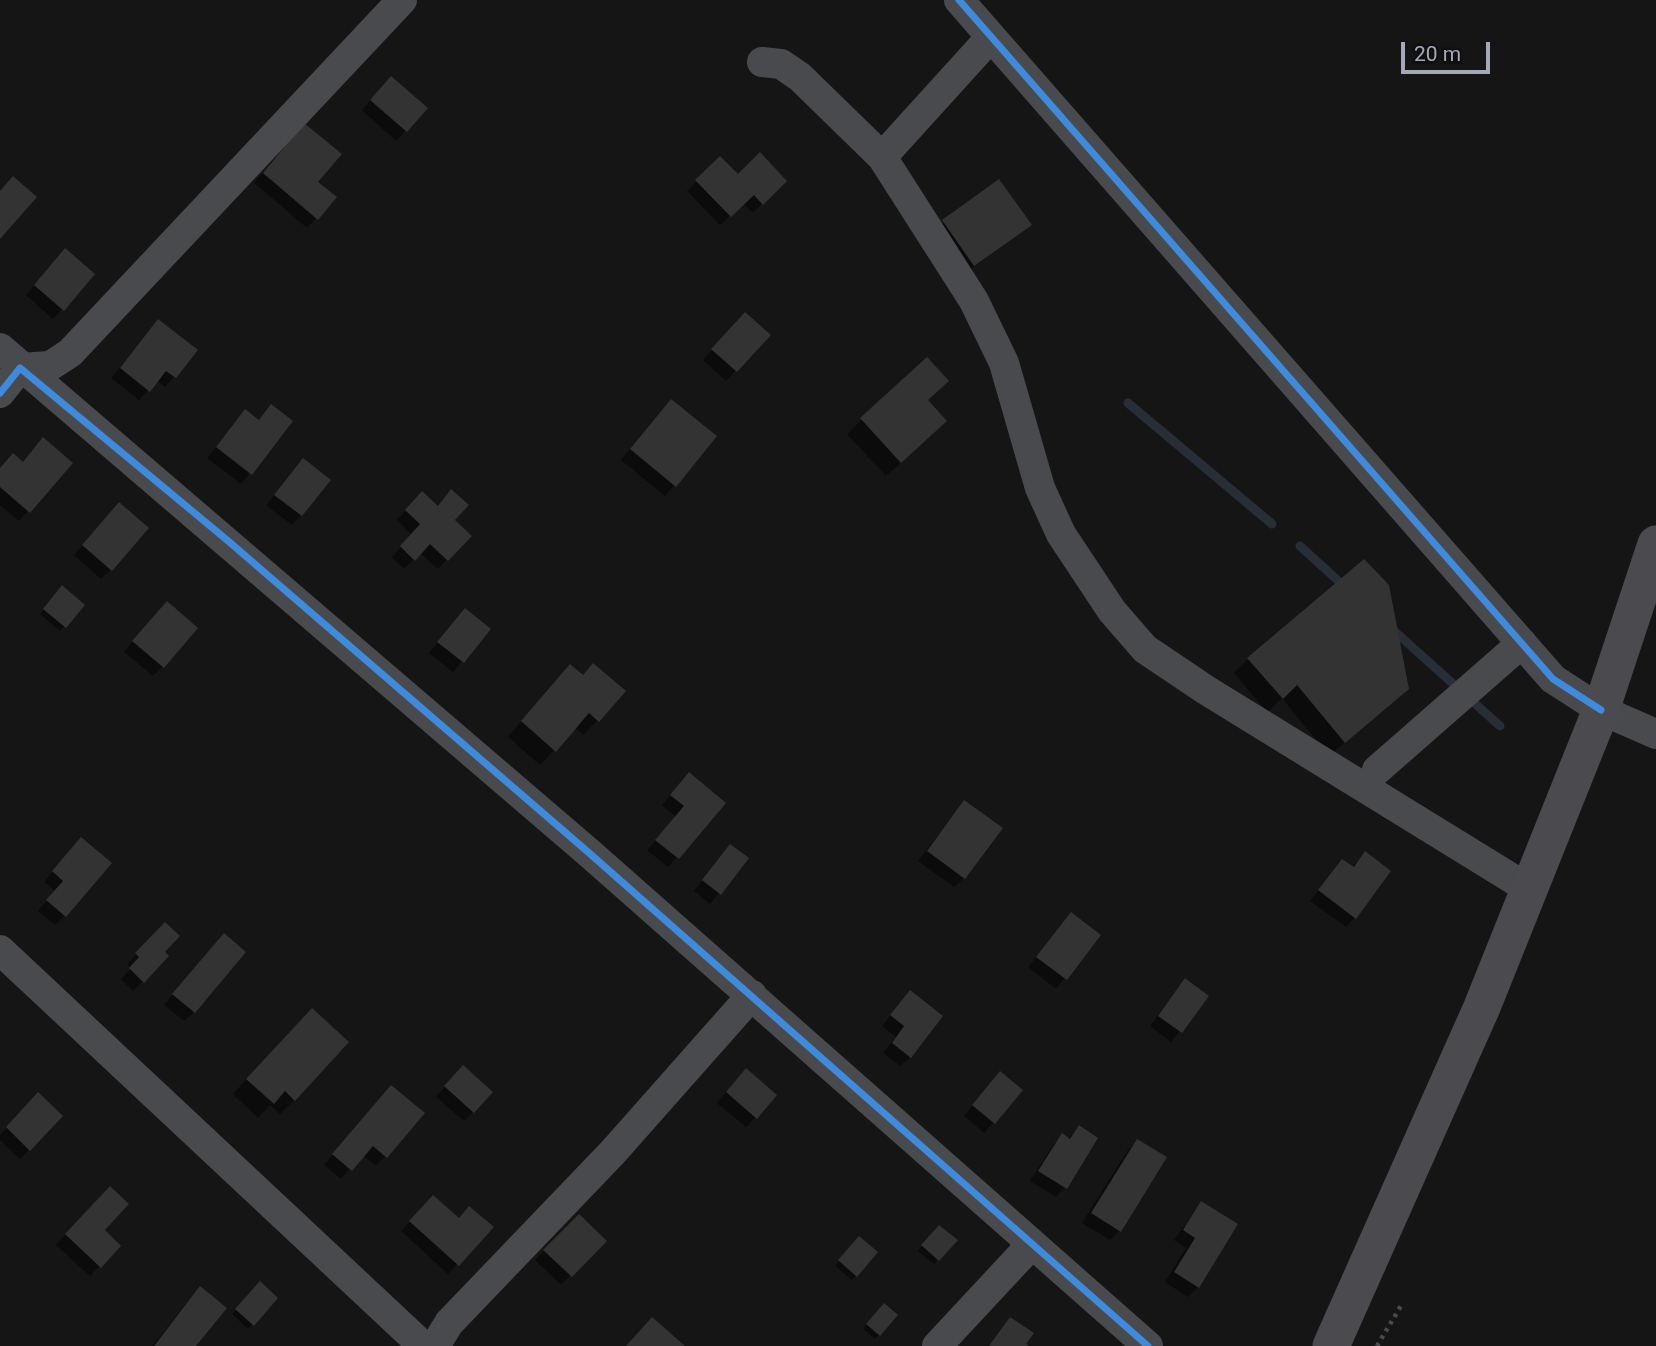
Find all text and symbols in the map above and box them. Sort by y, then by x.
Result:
scale bar [1404,28,1493,72]
text: 20 m [1414,42,1461,66]

